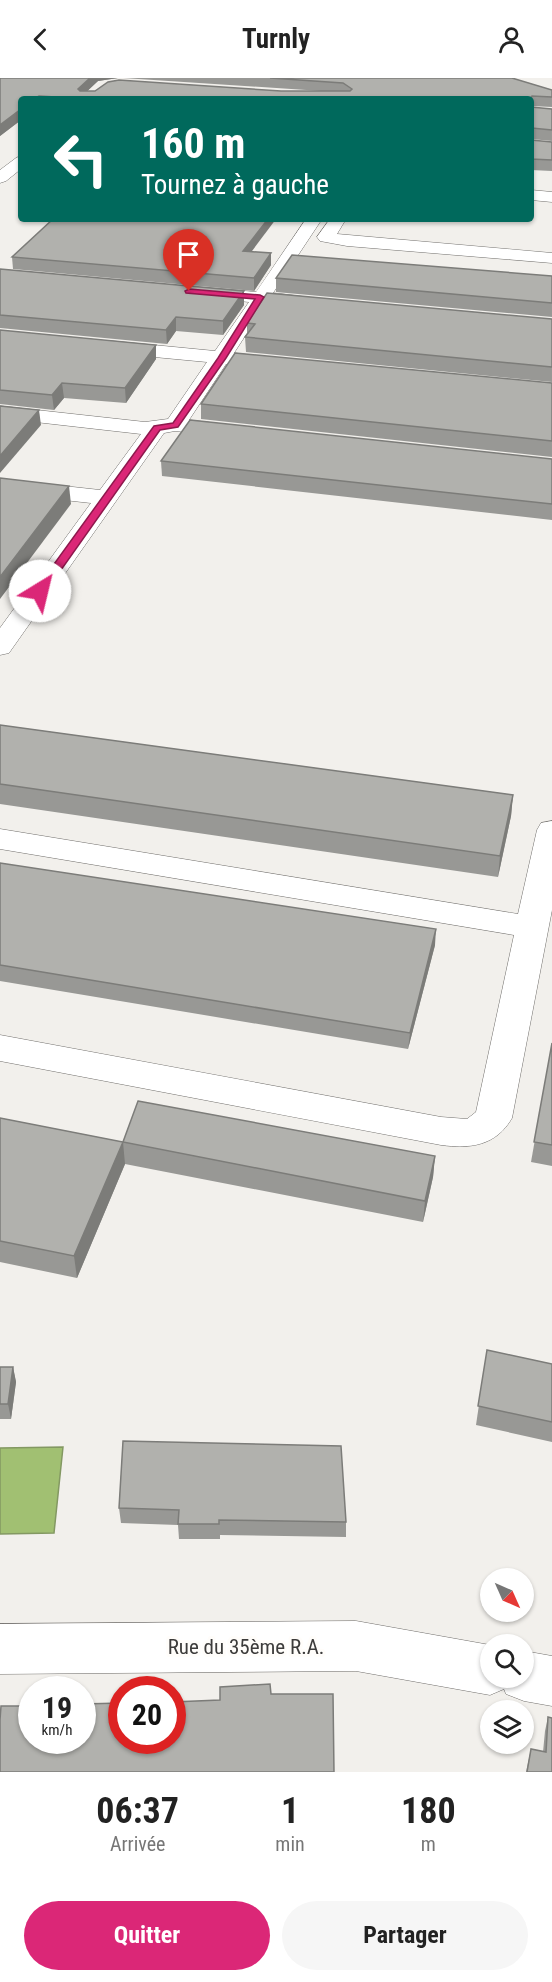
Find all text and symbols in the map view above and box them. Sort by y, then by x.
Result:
icon: back [24,23,57,56]
text: Turnly [242,23,310,55]
icon: person [495,23,528,56]
text: 160 m [141,119,246,168]
icon: left [42,120,120,198]
text: Tournez à gauche [141,169,329,201]
pin [163,229,214,291]
icon: arrive [172,238,205,271]
position arrow [8,559,72,623]
north arrow [480,1568,534,1622]
map controls [480,1568,534,1754]
button: search [480,1634,534,1688]
street label: Rue du 35ème R.A. [168,1635,324,1659]
speed limit sign: 20 [108,1676,186,1754]
text: 19 [42,1690,72,1725]
button: layers [480,1700,534,1754]
text: km/h [42,1721,72,1739]
text: 06:37 [96,1790,179,1832]
text: 1 [281,1790,299,1832]
text: 180 [401,1790,456,1832]
text: Arrivée [110,1832,165,1856]
text: min [275,1832,305,1856]
text: m [421,1832,436,1856]
button: Quitter [24,1901,270,1970]
button: Partager [282,1901,528,1970]

